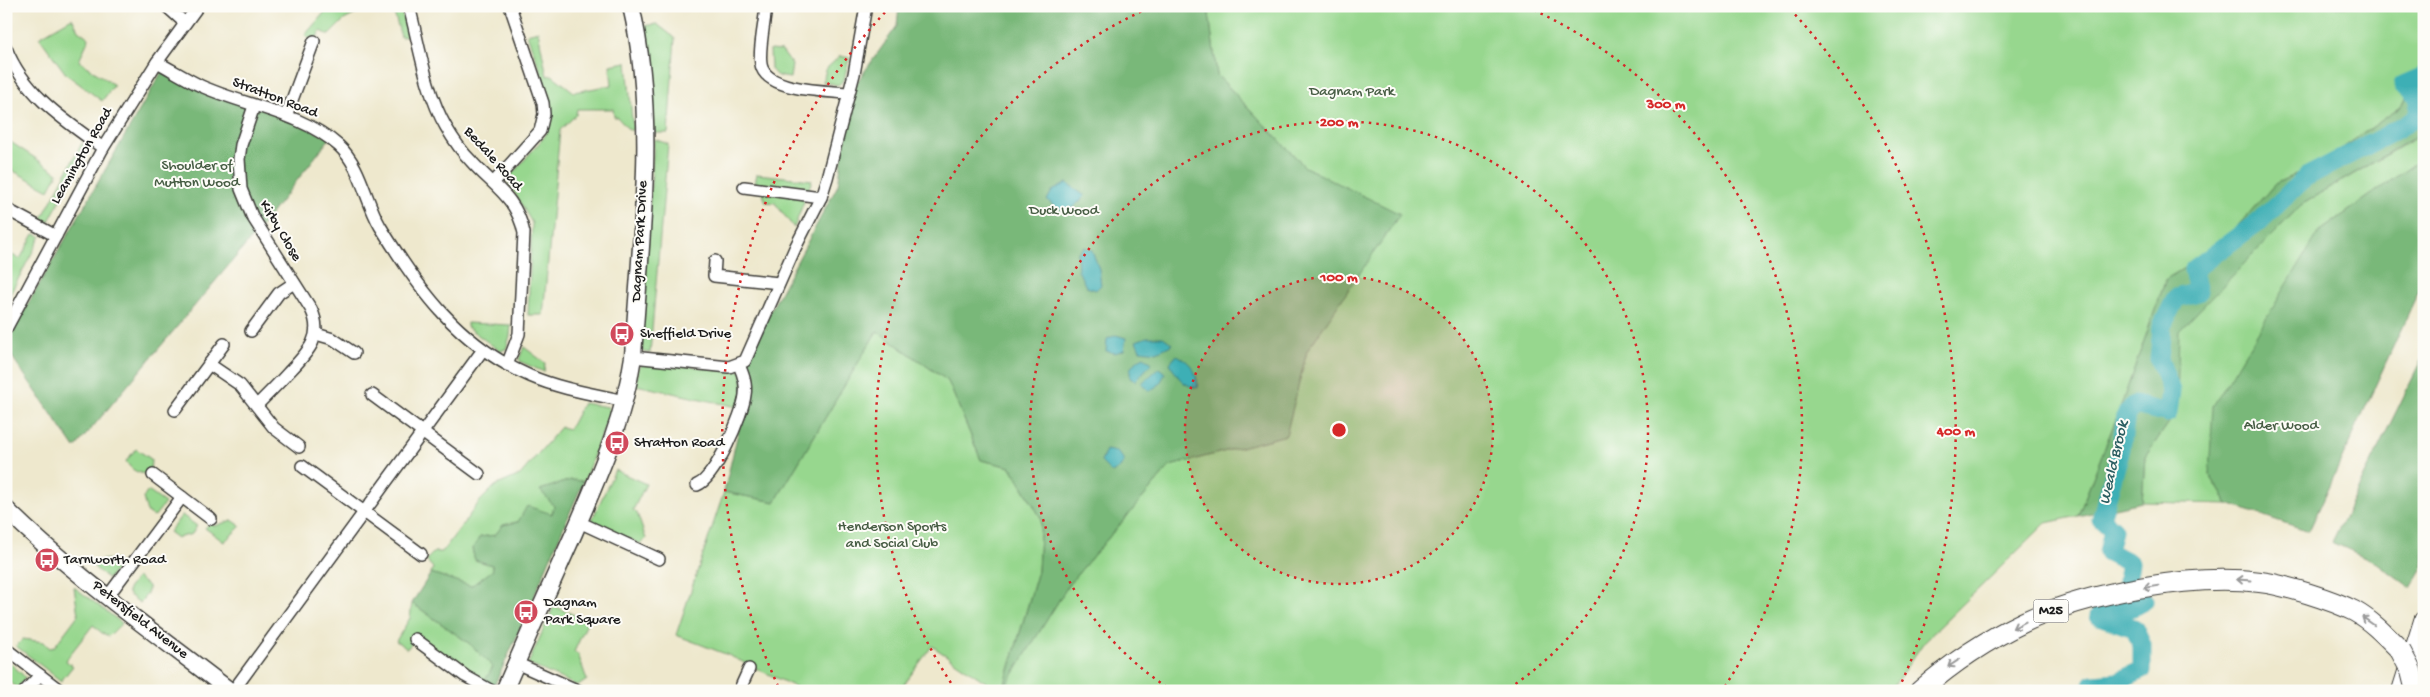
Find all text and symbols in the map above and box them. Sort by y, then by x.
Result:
street label: Stratton Road [230,73,321,123]
park label: Dagnam Park [1309,83,1396,101]
text: 300 m [1645,96,1686,114]
street label: Leamington Road [47,103,118,207]
text: 200 m [1320,114,1359,132]
street label: Bedale Road [459,123,527,196]
park label: Shoulder of Mutton Wood [154,157,241,192]
street label: Dagnam Park Drive [628,180,652,303]
street label: Kirby Close [255,197,305,265]
park label: Duck Wood [1028,202,1100,220]
text: 100 m [1319,269,1358,287]
bus stop icon: Sheffield Drive [609,321,635,347]
place label: Sheffield Drive [640,325,732,343]
park label: Alder Wood [2244,417,2320,435]
water label: Weald Brook [2096,418,2134,507]
centre of rings [1330,421,1348,439]
text: 400 m [1936,423,1976,441]
bus stop icon: Stratton Road [604,430,630,456]
place label: Stratton Road [634,434,725,452]
park label: Henderson Sports and Social Club [838,518,947,553]
bus stop icon: Tarnworth Road [34,547,60,573]
place label: Tarnworth Road [63,551,167,569]
street label: Petersfield Avenue [88,576,192,663]
one-way arrow [2236,576,2252,585]
one-way arrow [2143,583,2159,593]
place label: Dagnam Park Square [543,594,621,629]
bus stop icon: Dagnam Park Square [513,599,539,625]
road number: M25 [2034,600,2068,622]
one-way arrow [2361,616,2375,626]
one-way arrow [2011,620,2026,630]
one-way arrow [1948,658,1962,668]

